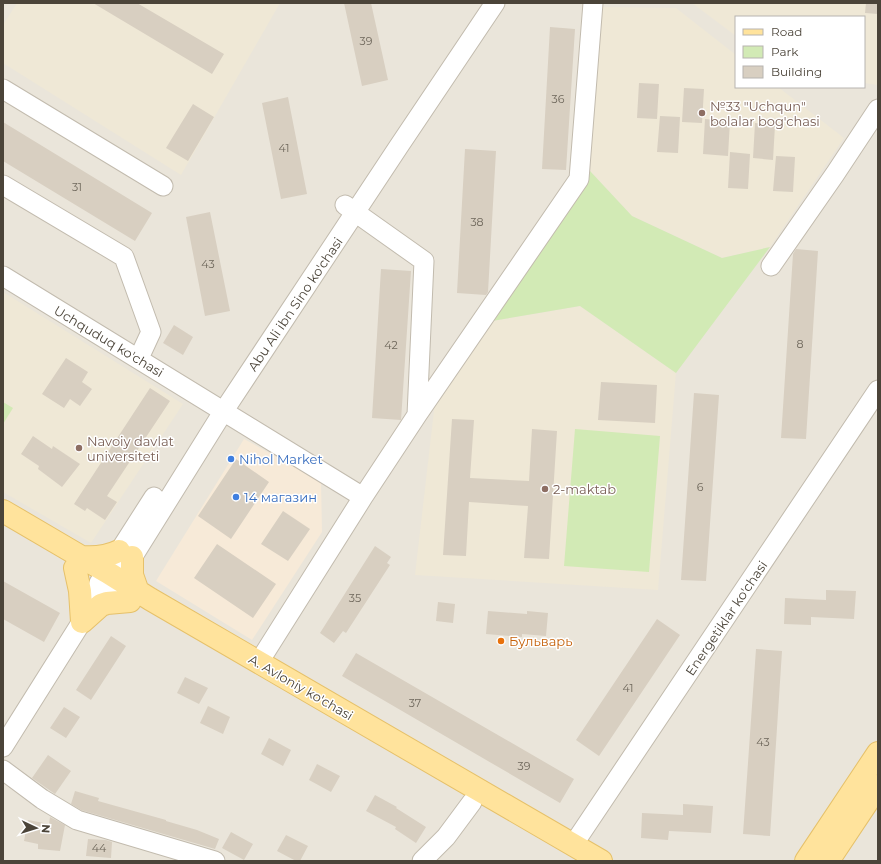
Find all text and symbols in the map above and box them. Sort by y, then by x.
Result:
legend [735,16,865,88]
text: Road [771,24,802,39]
house number: 39 [360,34,373,48]
text: Park [771,44,799,59]
text: Building [771,64,822,79]
house number: 36 [552,92,565,106]
place label: №33 "Uchqun" bolalar bog'chasi [710,98,820,129]
marker: №33 "Uchqun" bolalar bog'chasi [697,108,707,118]
house number: 41 [279,141,289,155]
house number: 31 [72,180,82,194]
house number: 38 [470,215,484,229]
street label: Abu Ali ibn Sino ko'chasi [244,234,346,374]
house number: 43 [201,257,215,271]
street label: Uchquduq ko'chasi [51,302,167,380]
house number: 8 [796,337,804,351]
house number: 42 [384,338,398,352]
place label: Navoiy davlat universiteti [87,433,174,464]
marker: Navoiy davlat universiteti [74,443,84,453]
place label: Nihol Market [239,451,323,467]
marker: Nihol Market [226,454,236,464]
house number: 6 [697,480,704,494]
place label: 2-maktab [553,481,616,497]
marker: 2-maktab [540,484,550,494]
place label: 14 магазин [244,489,317,505]
marker: 14 магазин [231,492,241,502]
street label: Energetiklar ko'chasi [682,558,770,678]
house number: 35 [349,591,361,605]
place label: Бульварь [509,633,572,649]
marker: Бульварь [496,636,506,646]
street label: A. Avloniy ko'chasi [246,651,356,723]
house number: 41 [623,681,633,695]
house number: 37 [409,696,421,710]
house number: 43 [756,735,770,749]
house number: 39 [518,759,531,773]
north arrow [16,808,56,848]
text: N [39,824,53,834]
house number: 44 [92,841,107,855]

